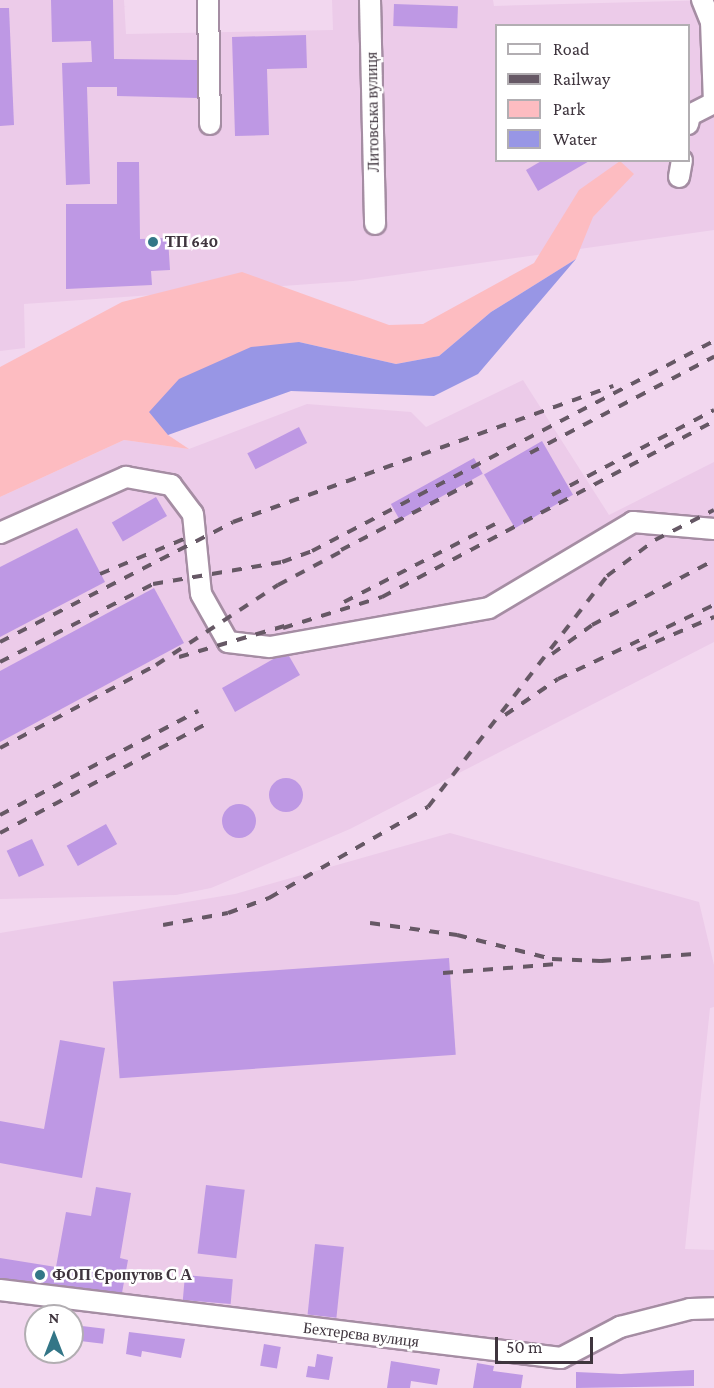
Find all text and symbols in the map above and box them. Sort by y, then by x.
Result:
legend [495,24,690,162]
text: Road [553,39,590,59]
street label: Литовська вулиця [362,52,384,172]
text: Railway [553,69,610,89]
text: Park [553,99,585,119]
text: Water [553,129,597,149]
place label: ТП 640 [165,232,218,252]
marker: ТП 640 [146,235,160,249]
place label: ФОП Єропутов С А [52,1265,192,1285]
marker: ФОП Єропутов С А [33,1268,47,1282]
north arrow [24,1304,84,1364]
text: N [49,1309,59,1326]
street label: Бехтерєва вулиця [302,1318,420,1352]
scale bar [498,1325,596,1363]
text: 50 m [506,1337,543,1357]

